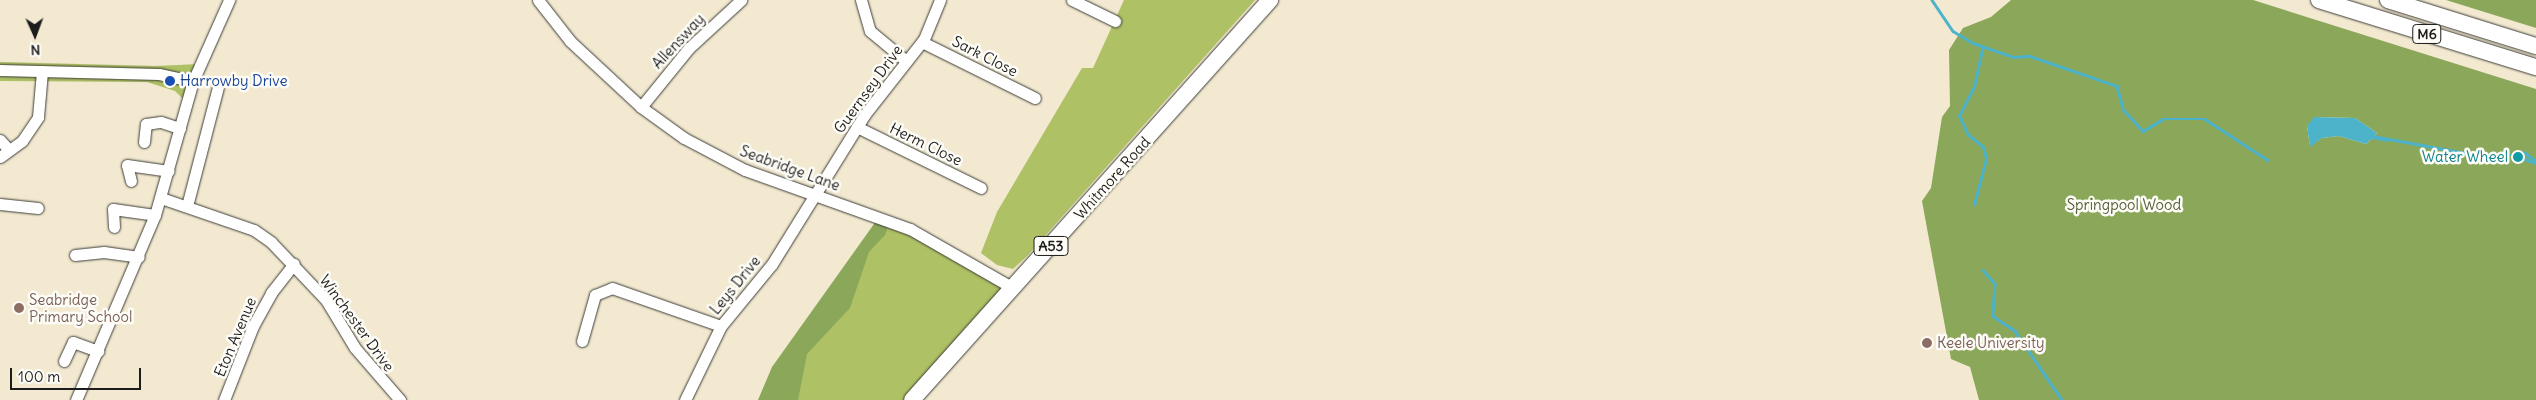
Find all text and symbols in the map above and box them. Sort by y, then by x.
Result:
north arrow [10,10,60,60]
street label: Allensway [648,10,708,72]
road number: M6 [2412,22,2442,46]
street label: Sark Close [949,32,1021,80]
text: N [30,41,41,59]
street label: Guernsey Drive [830,41,906,137]
place label: Harrowby Drive [180,72,288,90]
marker: Harrowby Drive [164,75,176,87]
street label: Herm Close [887,119,965,169]
street label: Whitmore Road [1070,133,1154,223]
street label: Seabridge Lane [738,142,842,194]
place label: Water Wheel [2422,148,2508,166]
marker: Water Wheel [2512,151,2524,163]
park label: Springpool Wood [2067,196,2181,214]
road number: A53 [1034,235,1068,258]
street label: Leys Drive [706,252,764,318]
street label: Winchester Drive [316,271,398,375]
place label: Seabridge Primary School [29,290,132,325]
street label: Eton Avenue [210,295,260,379]
marker: Seabridge Primary School [13,302,25,314]
place label: Keele University [1937,334,2044,352]
marker: Keele University [1921,337,1933,349]
scale bar [12,358,144,390]
text: 100 m [18,367,60,386]

